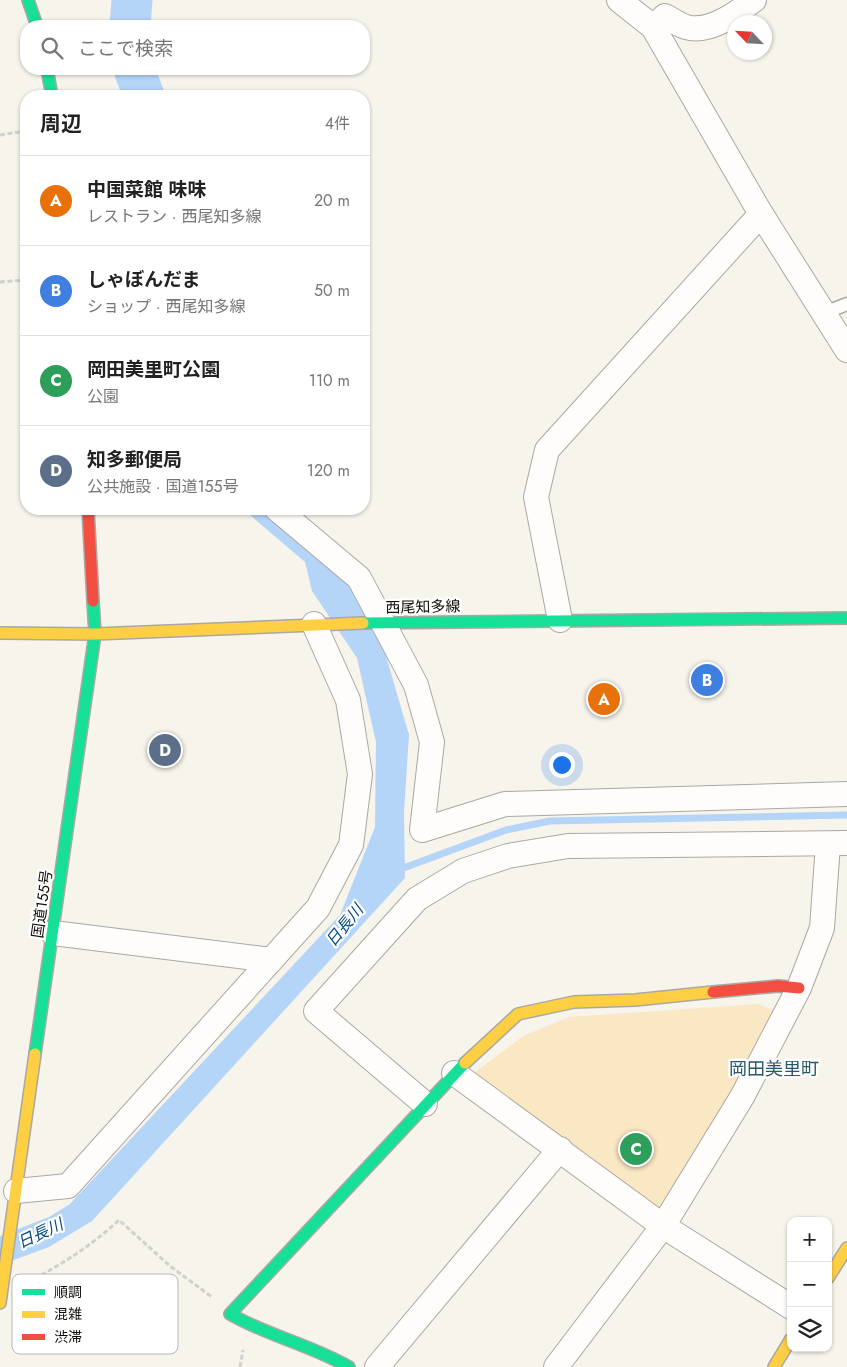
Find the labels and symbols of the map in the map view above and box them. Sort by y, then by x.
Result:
north arrow [727,15,772,60]
street label: 西尾知多線 [385,595,461,619]
pin: B [691,661,723,699]
pin: A [588,680,620,718]
pin: D [149,731,181,769]
your location [549,752,575,778]
street label: 国道155号 [26,868,58,940]
water label: 日長川 [320,898,370,951]
district label: 岡田美里町 [729,1056,819,1082]
pin: C [620,1130,652,1168]
water label: 日長川 [14,1212,69,1254]
legend [12,1274,178,1354]
text: 順調 [54,1282,82,1302]
text: 混雑 [54,1304,82,1324]
text: 渋滞 [54,1327,82,1347]

